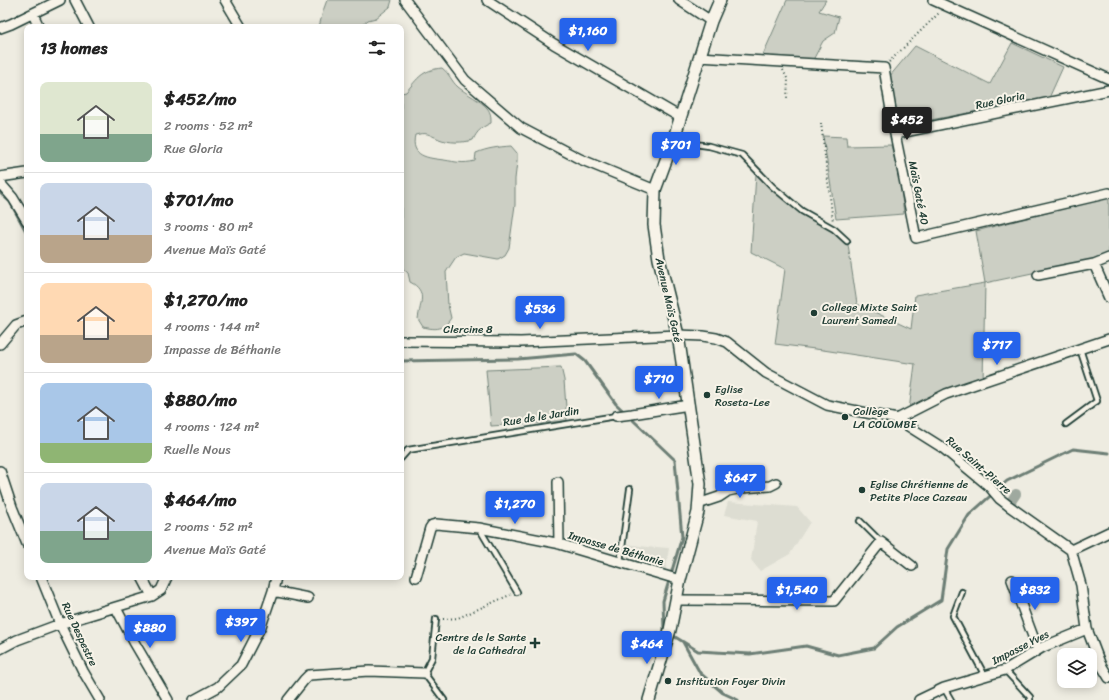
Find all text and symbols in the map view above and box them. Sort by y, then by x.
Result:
pin: $1,160 [555,18,621,52]
text: $1,160 [568,19,608,42]
text: 13 homes [40,33,107,63]
icon: filters [366,37,388,59]
text: $452/mo [164,84,236,114]
street label: Rue Gloria [974,86,1027,115]
icon: home [72,98,120,146]
pin: $452 [883,107,931,141]
text: $452 [891,108,923,131]
text: 2 rooms · 52 m² [164,114,253,137]
pin: $701 [652,132,700,166]
text: $701 [661,133,691,156]
text: Rue Gloria [164,137,223,160]
street label: Maïs Gaté 40 [903,159,934,227]
text: $701/mo [164,185,233,215]
icon: home [72,199,120,247]
text: 3 rooms · 80 m² [164,215,253,238]
text: Avenue Maïs Gaté [164,238,266,261]
street label: Avenue Maïs Gaté [649,255,688,345]
text: $1,270/mo [164,285,248,315]
pin: $536 [516,296,564,330]
text: $536 [524,297,556,320]
place label: College Mixte Saint Laurent Samedi [822,298,917,330]
icon: home [72,299,120,347]
marker: College Mixte Saint Laurent Samedi [809,308,819,318]
text: 4 rooms · 144 m² [164,315,260,338]
street label: Clercine 8 [443,320,493,339]
pin: $717 [973,332,1021,366]
text: $717 [982,333,1012,356]
text: Impasse de Béthanie [164,338,281,361]
pin: $710 [635,366,683,400]
text: $710 [644,367,674,390]
place label: Eglise Roseta-Lee [715,380,770,412]
text: $880/mo [164,385,237,415]
marker: Eglise Roseta-Lee [702,390,712,400]
icon: home [72,399,120,447]
street label: Rue de le Jardin [502,401,580,432]
place label: Collège LA COLOMBE [853,402,917,434]
marker: Collège LA COLOMBE [840,412,850,422]
text: 4 rooms · 124 m² [164,415,259,438]
street label: Rue Saint-Pierre [942,431,1016,500]
text: Ruelle Nous [164,438,231,461]
pin: $647 [716,465,764,499]
text: $647 [724,466,756,489]
place label: Eglise Chrétienne de Petite Place Cazeau [870,475,969,507]
text: $464/mo [164,485,236,515]
marker: Eglise Chrétienne de Petite Place Cazeau [857,485,867,495]
pin: $1,270 [482,491,548,525]
text: $1,270 [495,492,535,515]
icon: home [72,499,120,547]
text: 2 rooms · 52 m² [164,515,253,538]
street label: Impasse de Béthanie [565,525,667,571]
text: Avenue Maïs Gaté [164,538,266,561]
pin: $1,540 [764,577,830,611]
pin: $832 [1011,577,1059,611]
text: $1,540 [776,578,818,601]
text: $832 [1019,578,1051,601]
street label: Rue Despestre [56,599,103,670]
pin: $397 [217,609,265,643]
text: $397 [225,610,257,633]
pin: $880 [126,615,174,649]
text: $880 [134,616,166,639]
street label: Impasse Yves [987,625,1053,670]
place label: Centre de le Sante de la Cathedral [436,628,527,660]
pin: $464 [623,631,671,665]
text: $464 [631,632,663,655]
marker: Centre de le Sante de la Cathedral [529,637,541,649]
map controls [1057,648,1097,688]
button: layers [1057,648,1097,688]
place label: Institution Foyer Divin [675,672,786,691]
marker: Institution Foyer Divin [663,676,673,686]

